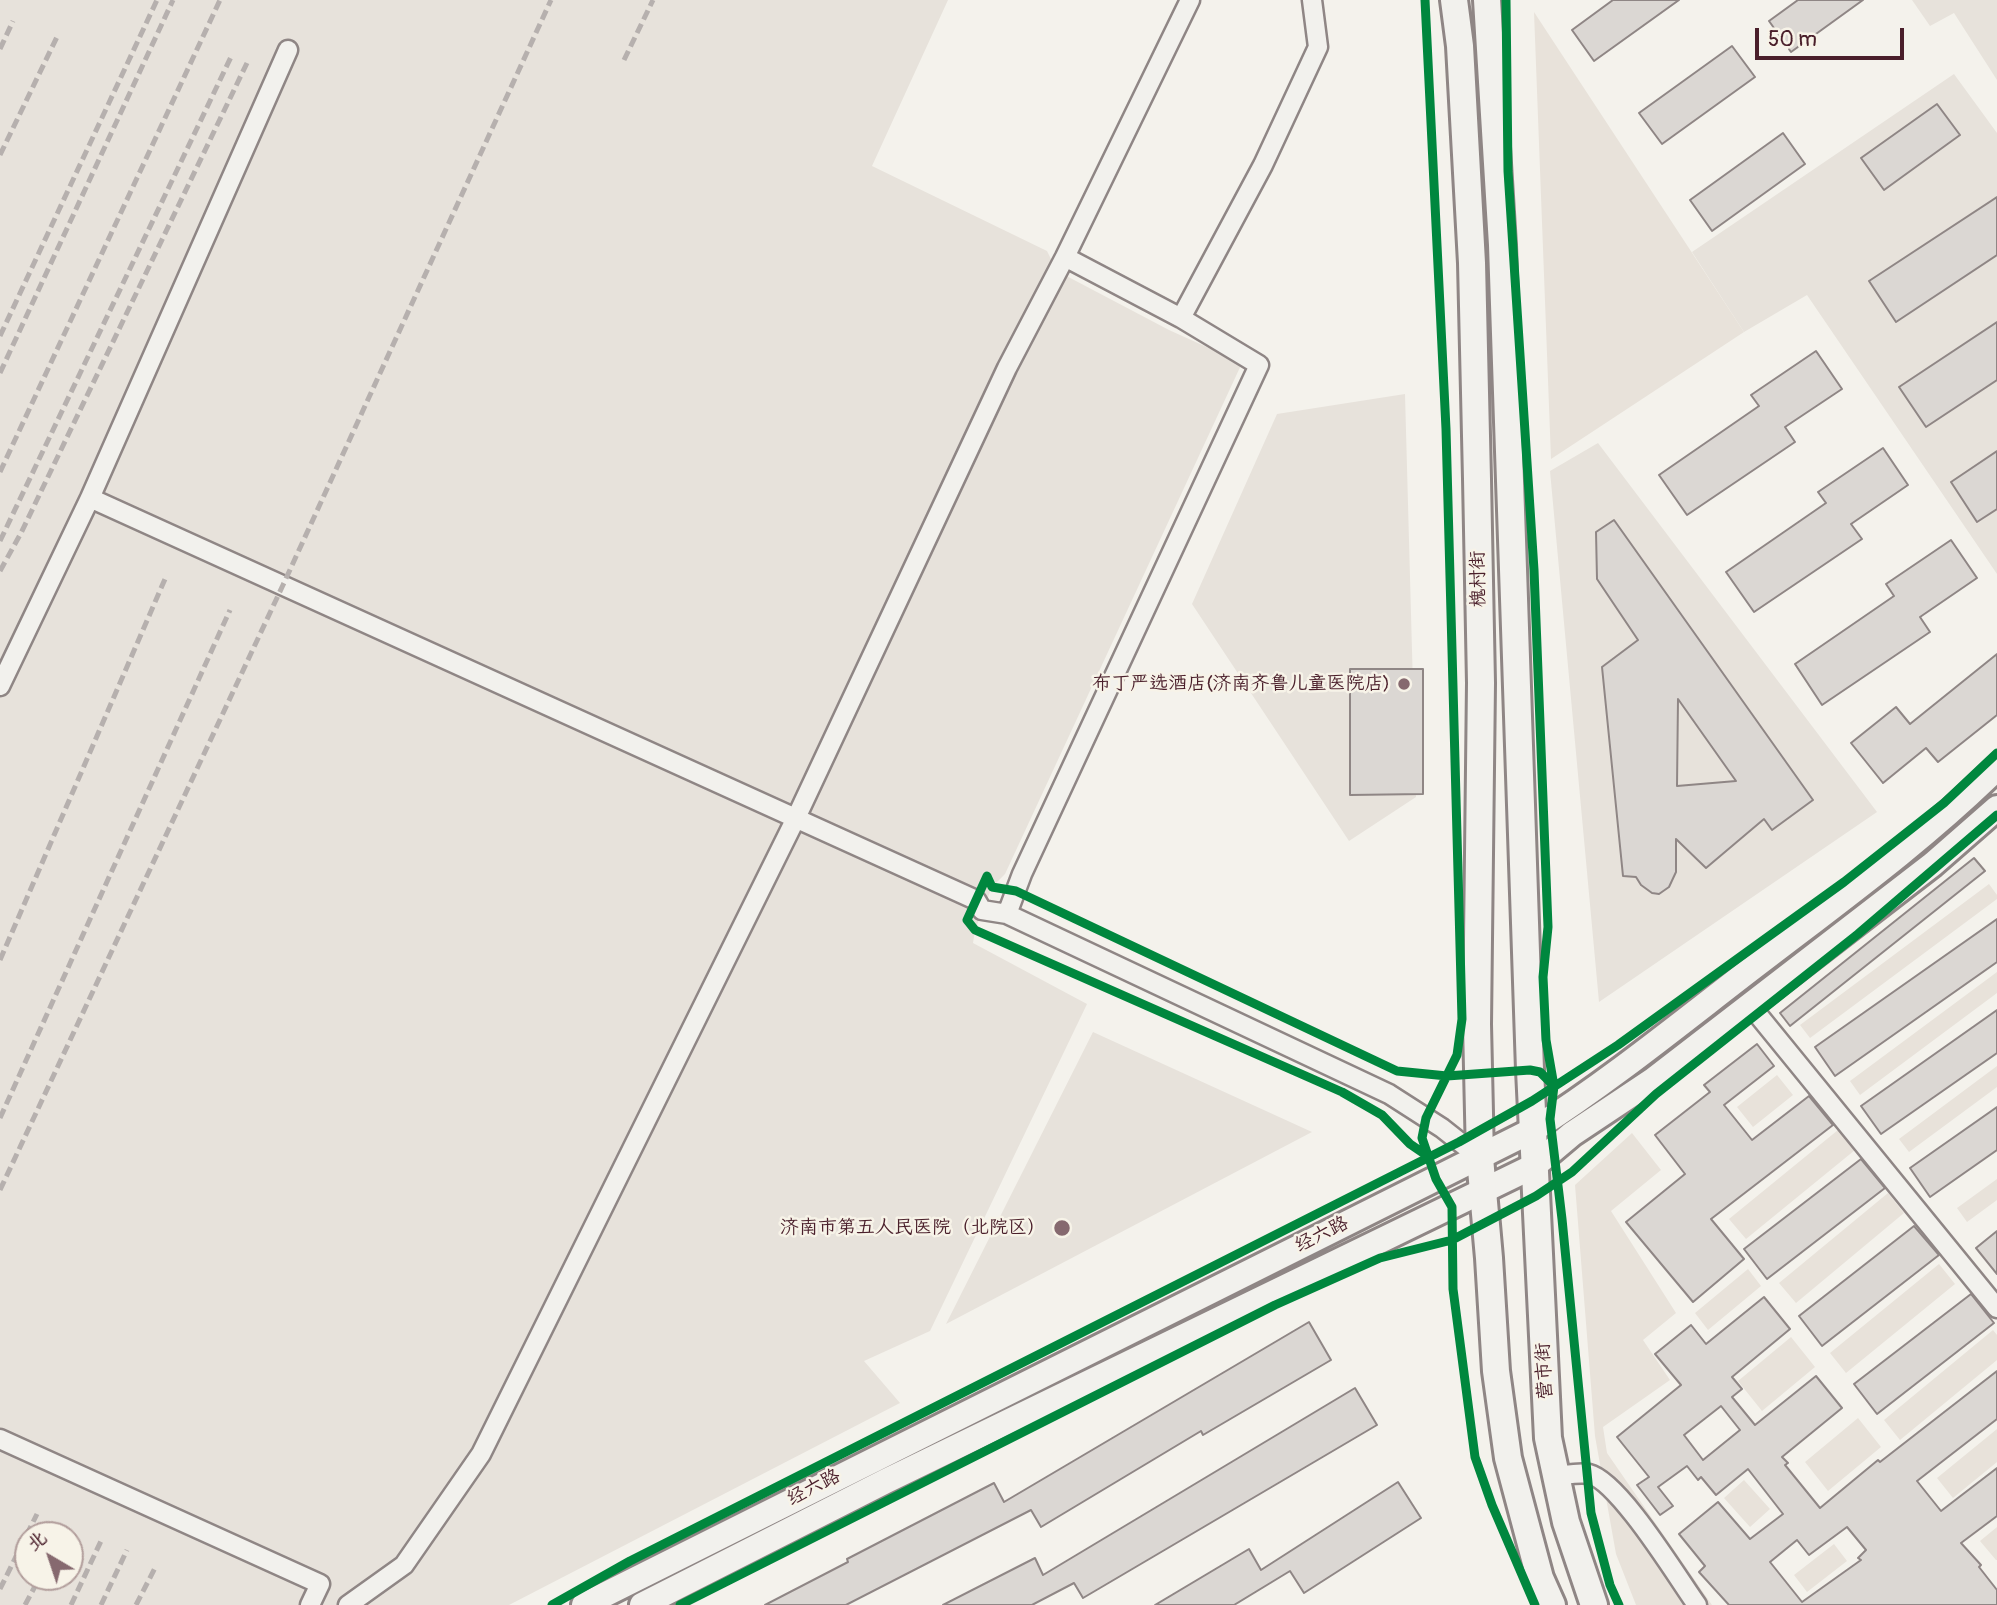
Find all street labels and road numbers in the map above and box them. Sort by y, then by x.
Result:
street label: 槐村街 [1467,550,1491,608]
street label: 经六路 [1291,1212,1353,1258]
street label: 营市街 [1532,1342,1558,1400]
street label: 经六路 [783,1465,845,1511]

